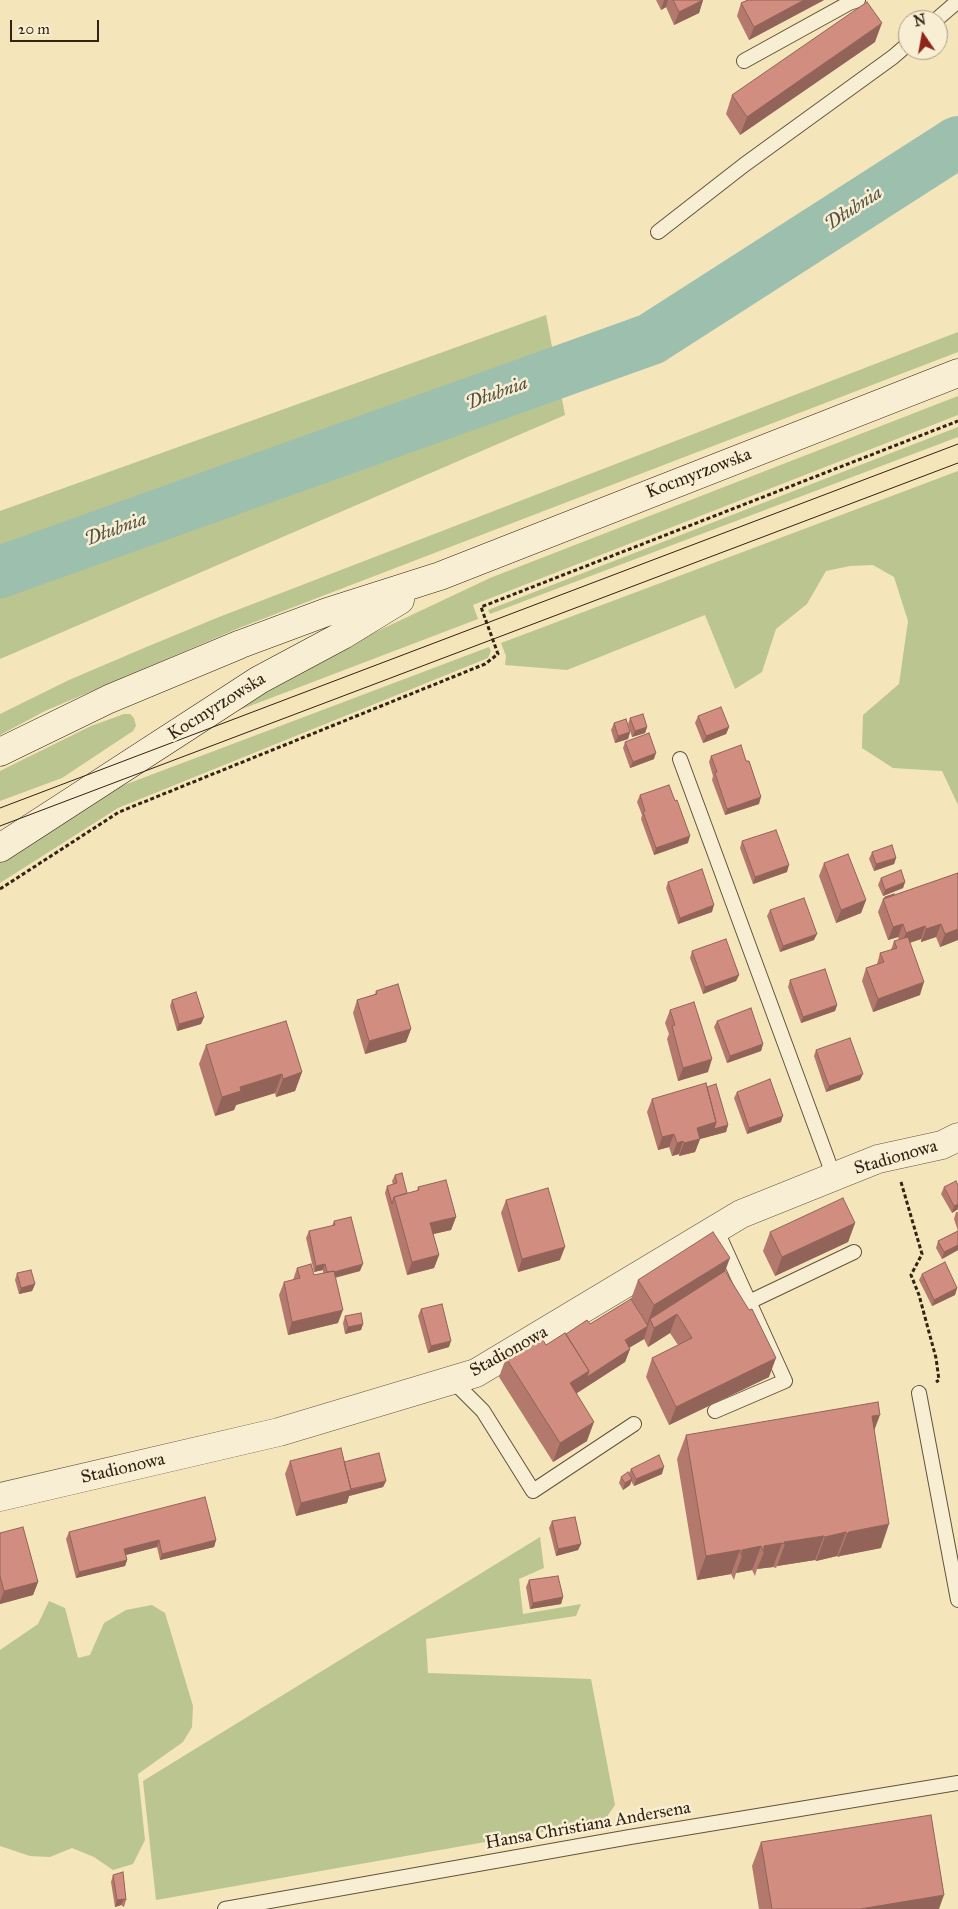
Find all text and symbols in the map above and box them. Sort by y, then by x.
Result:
scale bar [12,10,101,42]
north arrow [898,10,948,60]
text: N [912,11,928,30]
text: 20 m [18,20,50,38]
water label: Dłubnia [821,182,887,236]
water label: Dłubnia [463,372,531,416]
street label: Kocmyrzowska [643,444,755,504]
water label: Dłubnia [82,508,150,552]
street label: Kocmyrzowska [164,668,270,746]
street label: Stadionowa [852,1136,940,1180]
street label: Stadionowa [466,1322,552,1382]
street label: Stadionowa [79,1449,167,1489]
street label: Hansa Christiana Andersena [484,1797,692,1855]

